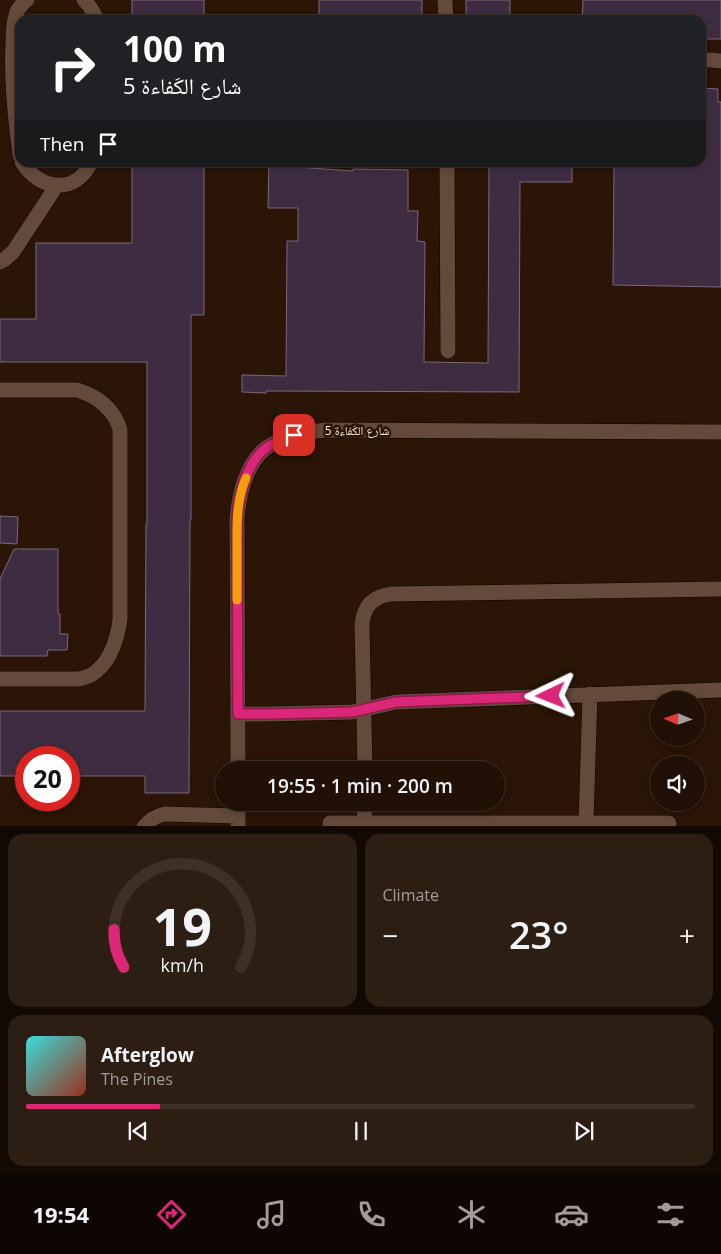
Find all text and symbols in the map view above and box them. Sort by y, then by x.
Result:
text: 100 m [123,25,227,72]
icon: right [40,35,105,100]
text: شارع الكَفاءة 5 [123,70,242,100]
icon: arrive [94,130,122,158]
text: Then [40,131,84,157]
pin [273,414,315,456]
icon: arrive [280,421,308,449]
street label: شارع الكَفاءة 5 [325,422,389,439]
position arrow [524,669,576,721]
north arrow [650,691,705,746]
map controls [650,691,705,811]
speed limit sign: 20 [15,746,80,811]
button: sound [650,756,705,811]
text: 19:55 · 1 min · 200 m [267,773,453,799]
text: Climate [383,884,439,906]
text: 19 [153,890,212,961]
text: 23° [509,908,569,960]
text: − [383,916,399,954]
text: + [679,916,695,954]
text: km/h [161,953,204,977]
text: Afterglow [101,1042,194,1068]
text: The Pines [101,1068,173,1090]
icon: previous [124,1117,152,1145]
icon: pause [347,1117,375,1145]
icon: next [570,1117,598,1145]
icon: directions [154,1197,189,1232]
icon: music [254,1197,289,1232]
icon: phone [354,1197,389,1232]
icon: climate [454,1197,489,1232]
icon: car [554,1197,589,1232]
icon: filters [653,1197,688,1232]
text: 19:54 [32,1199,89,1229]

